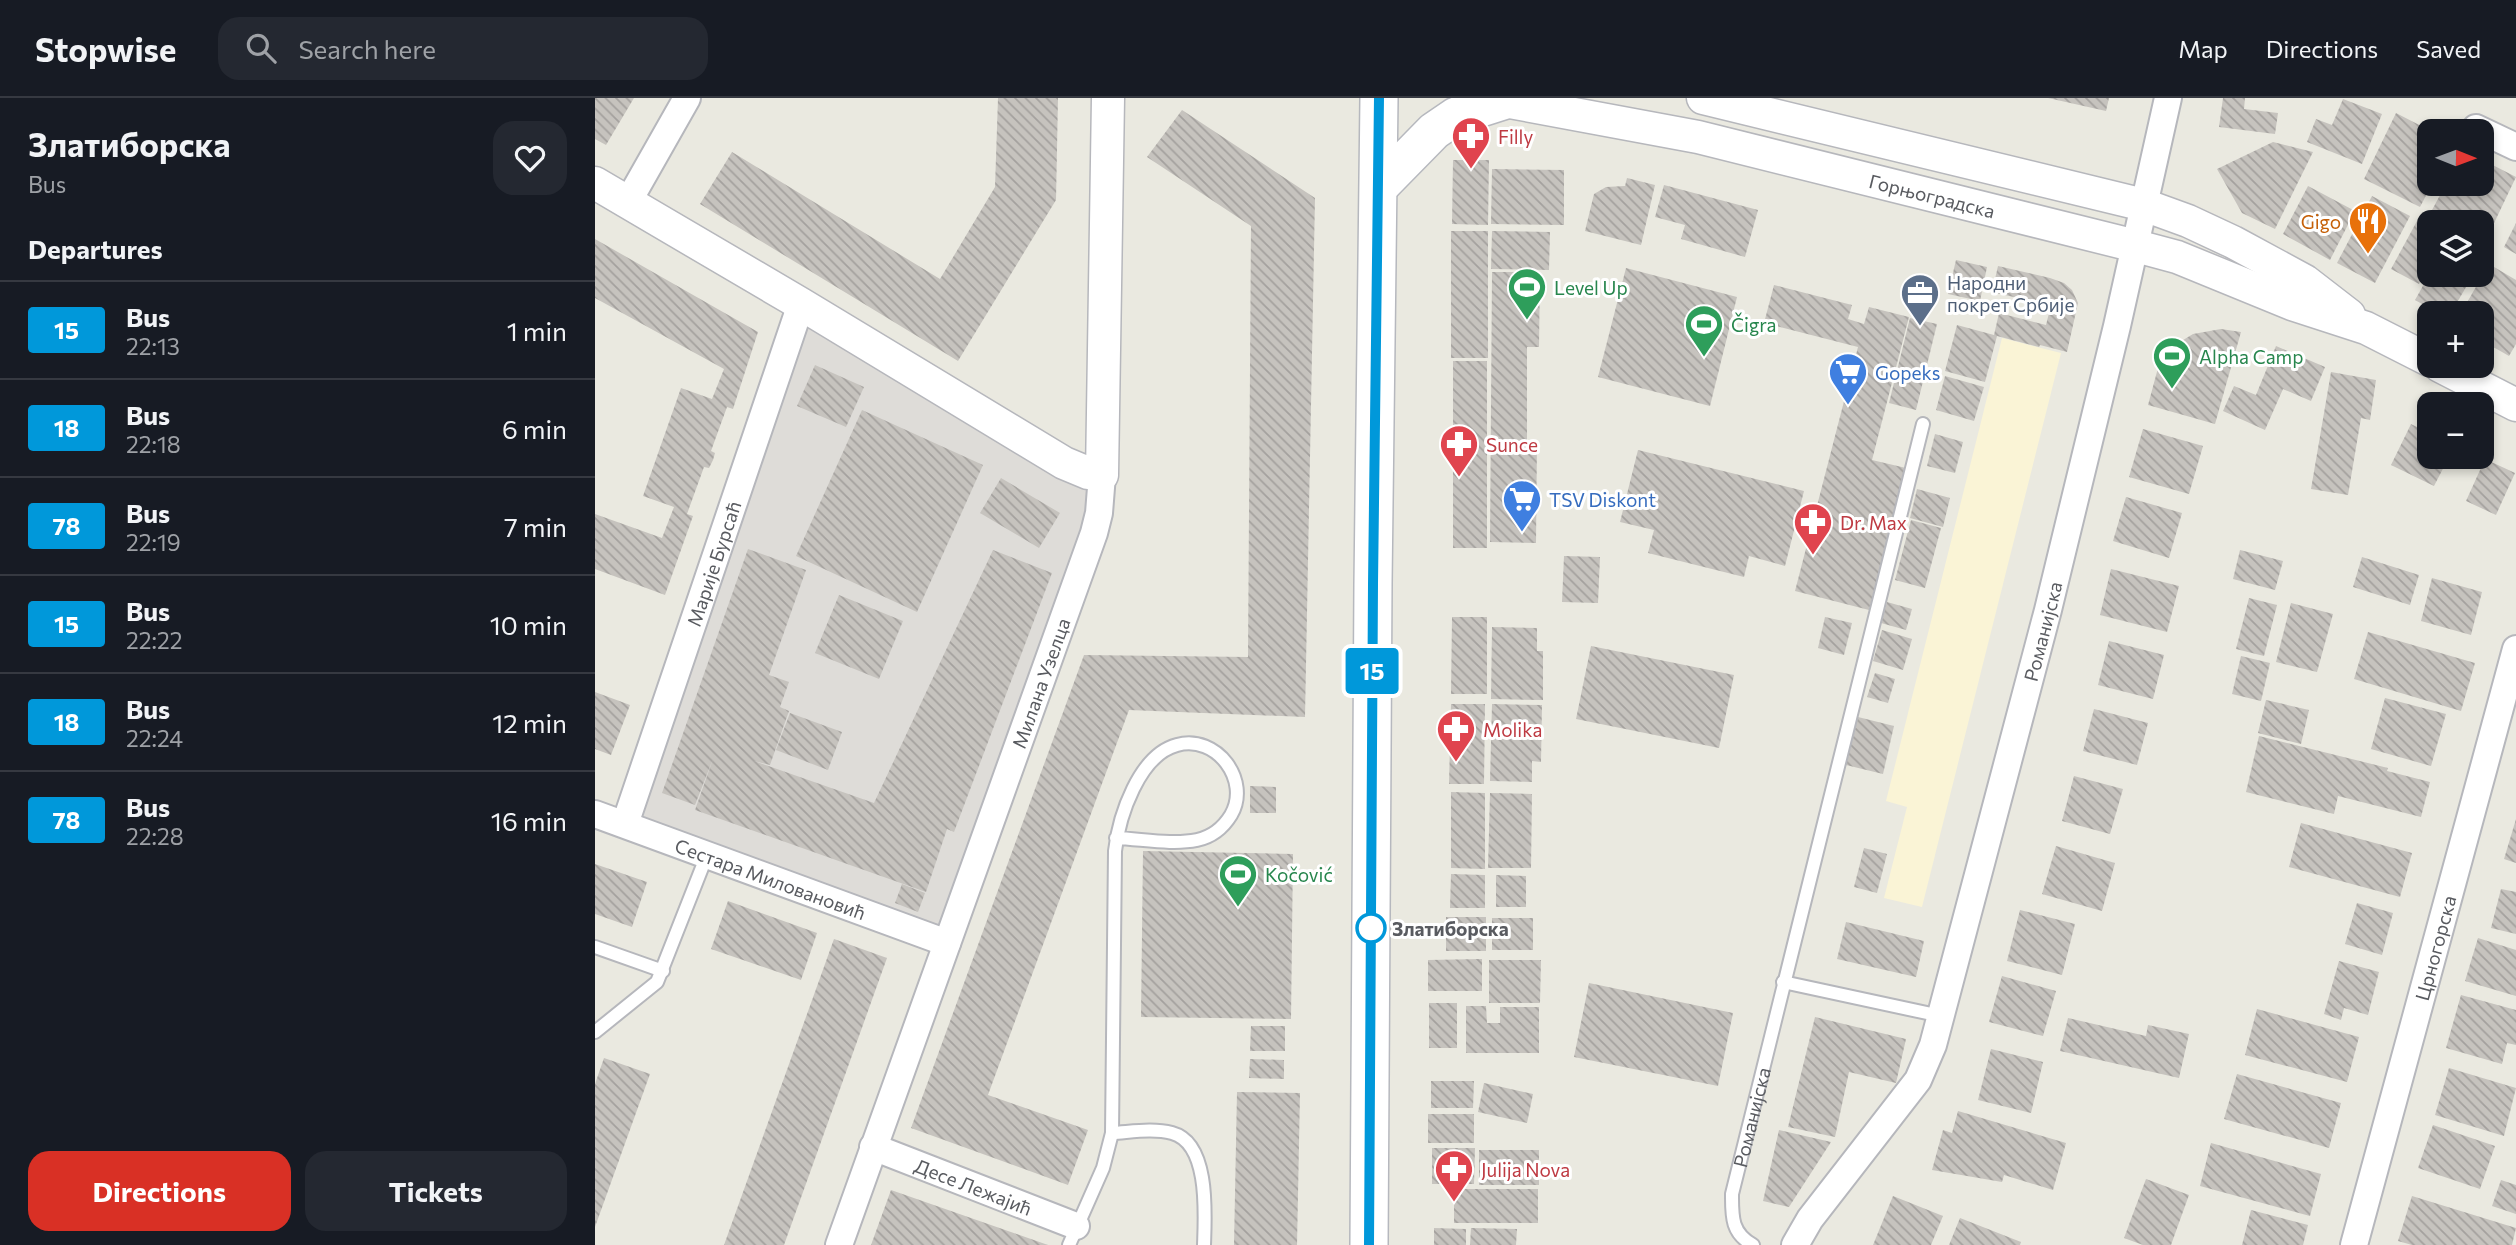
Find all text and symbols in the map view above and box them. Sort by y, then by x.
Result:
search box [218,17,708,80]
text: Stopwise [35,28,176,69]
icon: search [242,29,280,67]
text: Search here [298,33,436,64]
text: Map [2178,34,2228,63]
text: Directions [2266,34,2378,63]
text: Saved [2416,34,2481,63]
pharmacy icon: Filly [1450,115,1492,170]
north arrow [2417,119,2494,196]
map controls [2417,119,2494,469]
button: heart [493,121,567,195]
text: Златиборска [28,123,231,164]
place label: Filly [1498,125,1533,148]
street label: Горњоградска [1867,169,1998,222]
text: Bus [28,170,66,198]
restaurant icon: Gigo [2347,200,2389,255]
place label: Gigo [2301,210,2341,233]
button: layers [2417,210,2494,287]
text: Departures [28,233,163,264]
sports icon: Level Up [1506,266,1548,321]
place label: Народни покрет Србије [1947,271,2074,316]
office icon: Народни покрет Србије [1899,272,1941,327]
place label: Level Up [1554,276,1628,299]
text: Bus [126,301,170,332]
button: + [2417,301,2494,378]
sports icon: Čigra [1683,303,1725,358]
place label: Čigra [1731,312,1777,336]
text: 15 [54,315,79,344]
text: 1 min [507,315,567,346]
text: 22:13 [126,332,180,360]
sports icon: Alpha Camp [2151,335,2193,390]
place label: Alpha Camp [2199,345,2303,368]
supermarket icon: Gopeks [1827,351,1869,406]
place label: Gopeks [1875,361,1940,384]
button: − [2417,392,2494,469]
text: Bus [126,399,170,430]
text: 18 [54,413,79,442]
text: 6 min [502,413,567,444]
pharmacy icon: Sunce [1438,423,1480,478]
text: 22:18 [126,430,181,458]
place label: Sunce [1486,433,1538,456]
supermarket icon: TSV Diskont [1501,478,1543,533]
place label: TSV Diskont [1549,488,1656,511]
text: Bus [126,497,170,528]
street label: Марије Бурсаћ [681,498,745,629]
pharmacy icon: Dr. Max [1792,501,1834,556]
text: 78 [53,511,80,540]
text: 7 min [504,511,567,542]
place label: Dr. Max [1840,511,1907,534]
text: 22:19 [126,528,181,556]
street label: Романијска [2018,579,2066,684]
text: Bus [126,595,170,626]
text: 15 [54,609,79,638]
text: 10 min [490,609,567,640]
street label: Милана Узелца [1006,615,1074,751]
text: 22:22 [126,626,182,654]
line badge: 15 [1341,648,1403,694]
text: 15 [1360,656,1384,685]
text: Bus [126,693,170,724]
text: 18 [54,707,79,736]
text: 12 min [492,707,567,738]
pharmacy icon: Molika [1435,708,1477,763]
place label: Molika [1483,718,1542,741]
text: 22:24 [126,724,183,752]
text: Bus [126,791,170,822]
text: 78 [53,805,80,834]
text: 16 min [491,805,567,836]
text: 22:28 [126,822,184,850]
street label: Сестара Миловановић [672,833,869,924]
sports icon: Kočović [1217,853,1259,908]
place label: Kočović [1265,863,1333,886]
street label: Црногорска [2410,893,2460,1003]
marker: Златиборска [1356,913,1386,943]
place label: Златиборска [1392,917,1509,940]
street label: Романијска [1728,1065,1775,1170]
pharmacy icon: Julija Nova [1433,1148,1475,1203]
button: Directions [28,1151,291,1231]
button: Tickets [305,1151,567,1231]
street label: Десе Лежајић [912,1153,1036,1219]
place label: Julija Nova [1481,1158,1570,1181]

